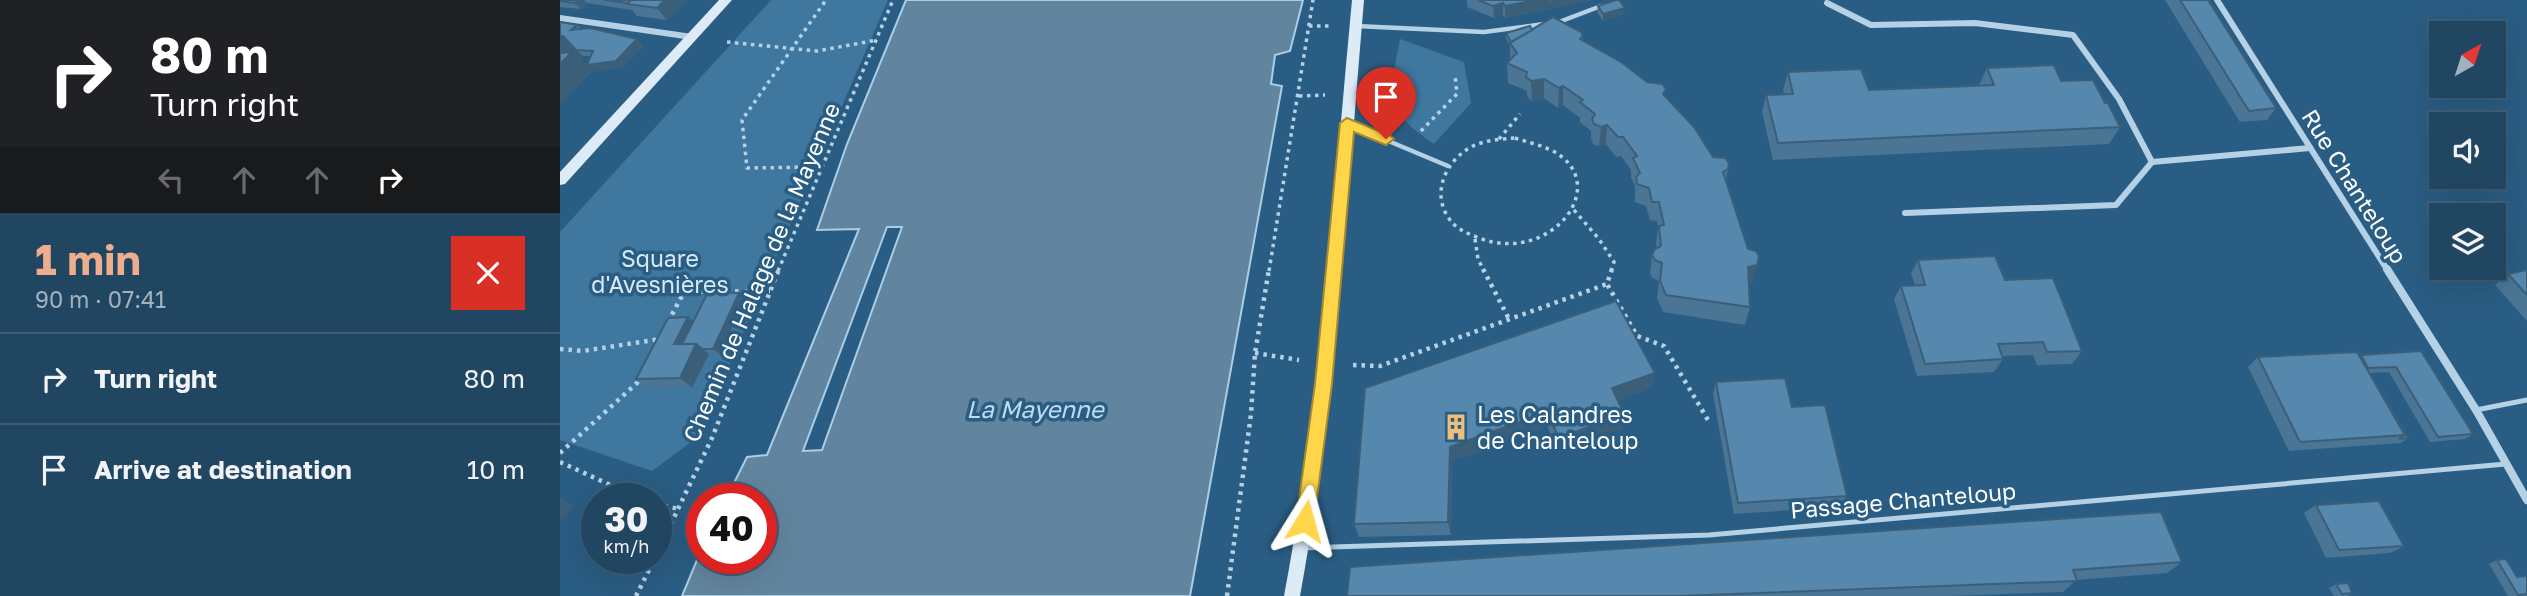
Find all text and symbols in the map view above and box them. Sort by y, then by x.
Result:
north arrow [2429,21,2506,98]
map controls [2429,21,2506,280]
text: 80 m [150,25,268,84]
icon: right [35,28,126,119]
pin [1356,67,1416,139]
icon: arrive [1367,78,1405,116]
text: Turn right [150,85,299,123]
street label: Chemin de Halage de la Mayenne [677,98,845,446]
street label: Rue Chanteloup [2296,104,2414,268]
button: sound [2429,112,2506,189]
icon: left [152,161,190,199]
icon: ahead [225,161,263,199]
icon: ahead [298,161,336,199]
icon: right [371,161,409,199]
button: layers [2429,203,2506,280]
text: 1 min [35,234,141,284]
button: close [451,236,525,310]
park label: Square d'Avesnières [591,244,729,298]
text: 90 m · 07:41 [35,285,166,313]
icon: right [35,360,73,398]
text: Turn right [94,363,217,394]
text: 80 m [464,363,525,394]
water label: La Mayenne [966,394,1106,424]
place label: Les Calandres de Chanteloup [1477,400,1638,454]
building icon: Les Calandres de Chanteloup [1441,412,1471,442]
icon: arrive [35,451,73,489]
text: Arrive at destination [94,454,352,485]
text: 10 m [467,454,525,485]
street label: Passage Chanteloup [1789,476,2017,524]
speed limit sign: 40 [686,483,777,574]
position arrow [1268,484,1342,558]
text: 30 [604,498,649,540]
text: km/h [604,535,649,557]

